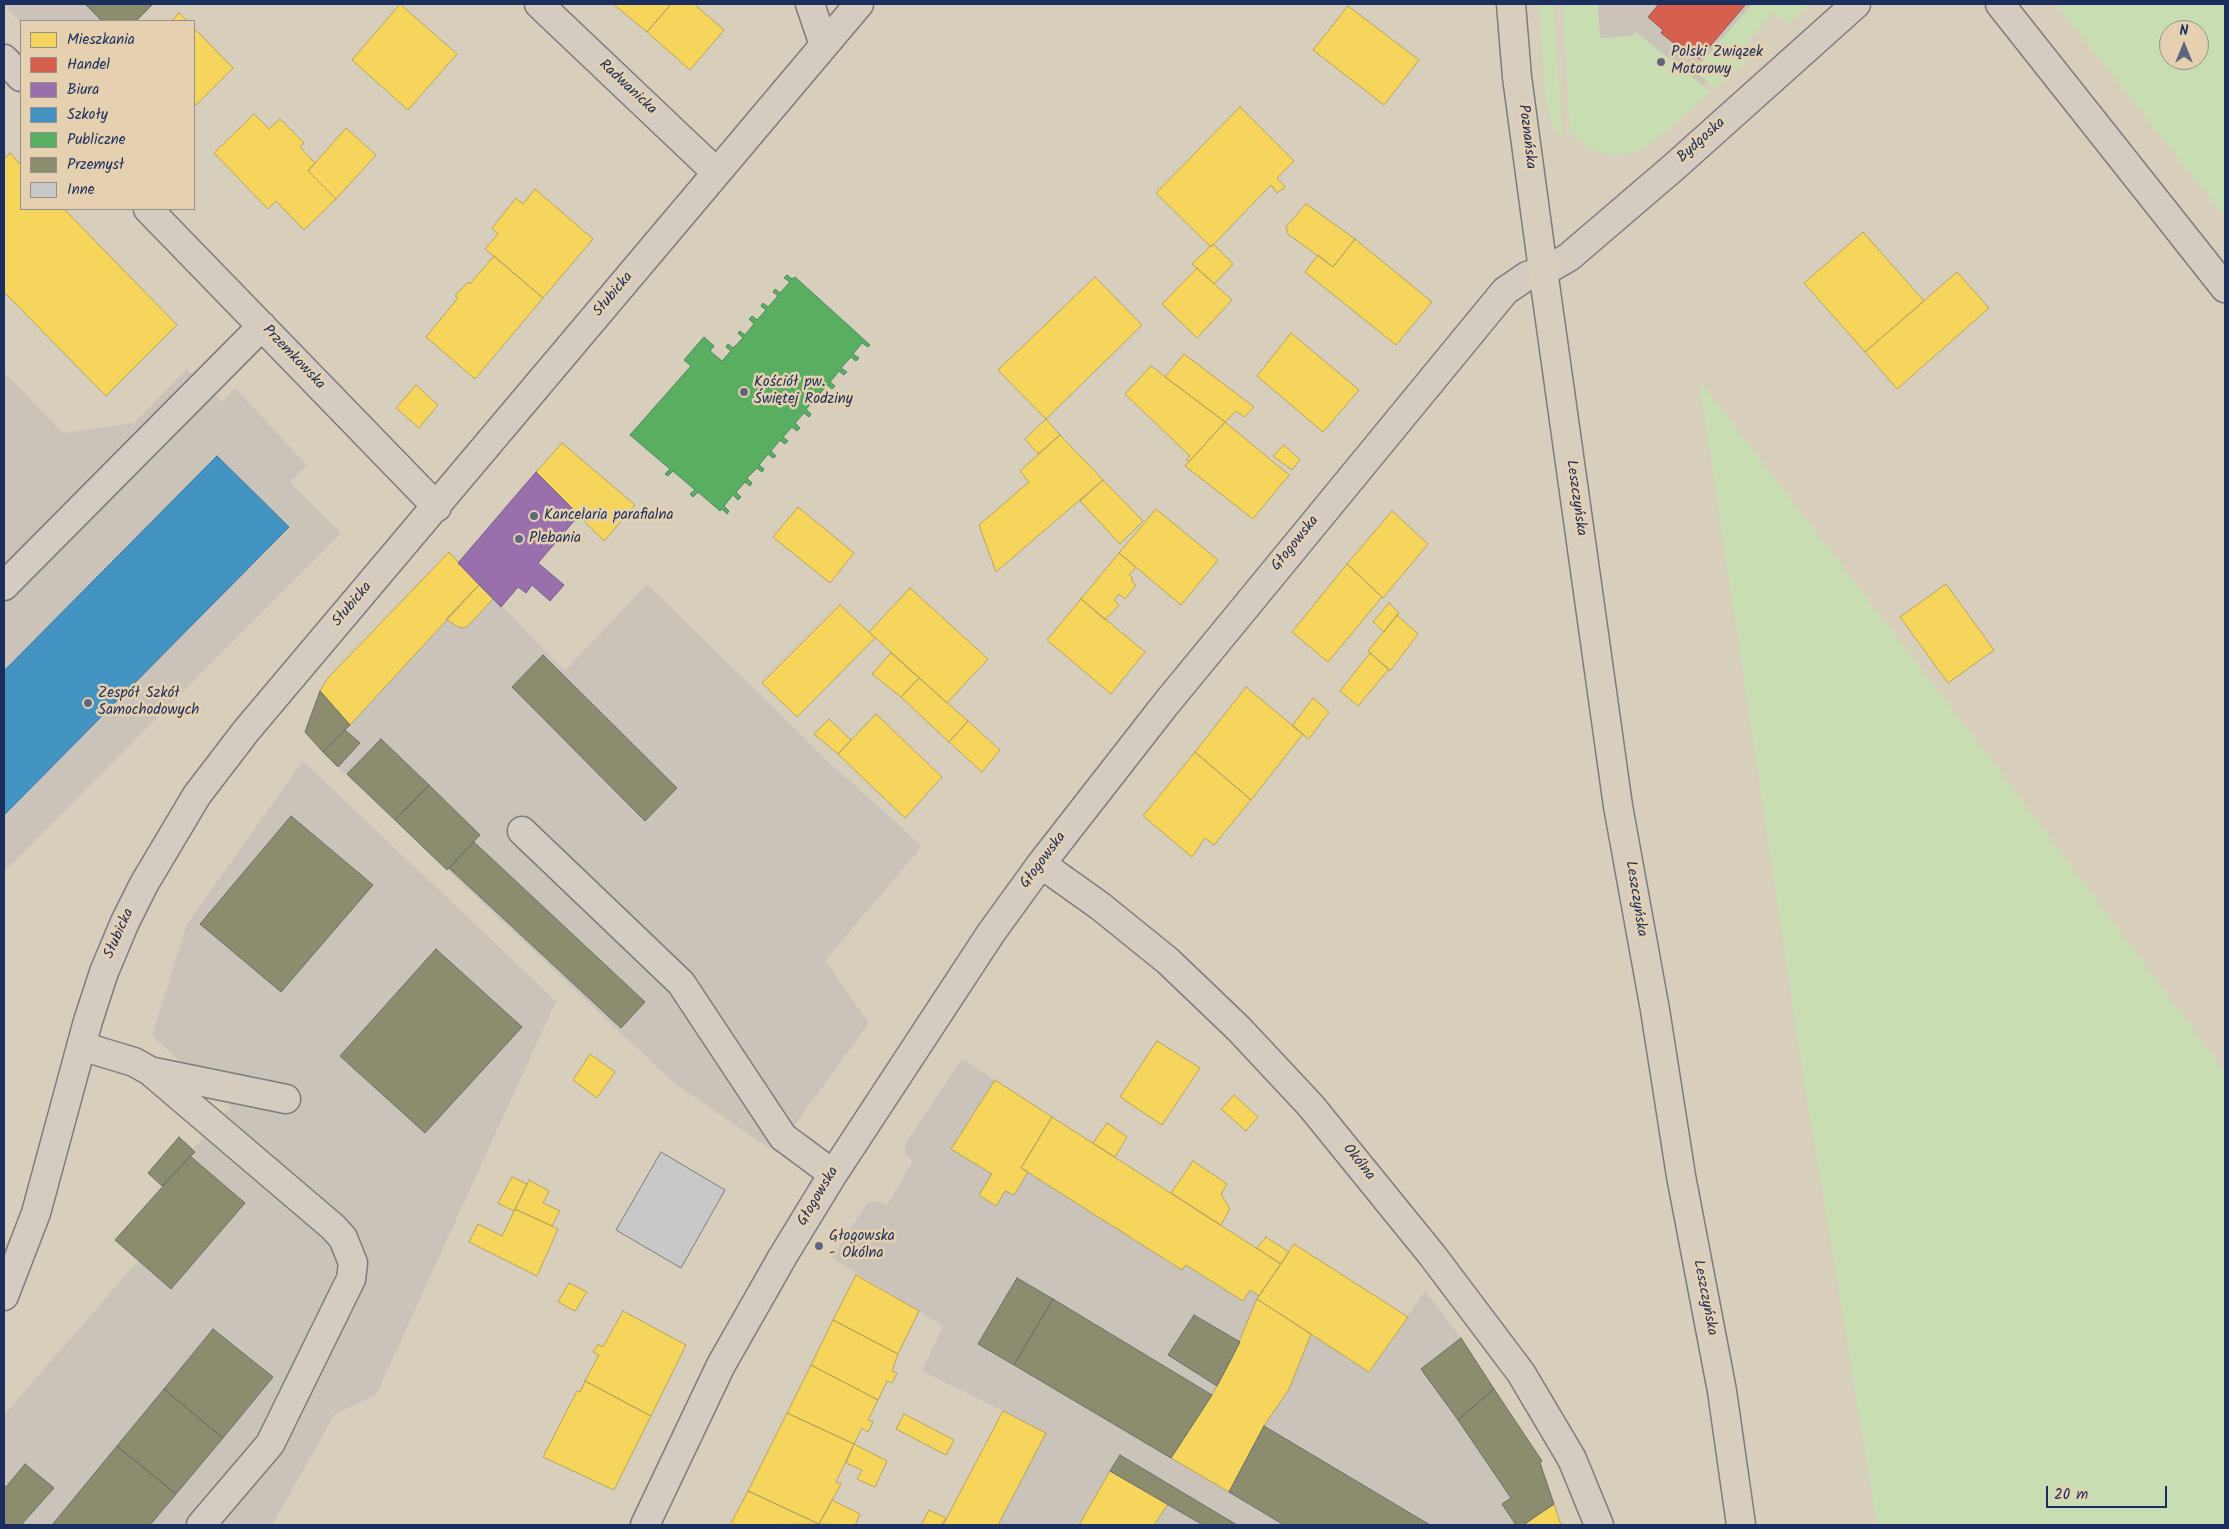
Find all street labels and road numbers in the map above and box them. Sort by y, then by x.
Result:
street label: Radwanicka [594,57,660,119]
street label: Poznańska [1513,104,1539,170]
street label: Bydgoska [1674,115,1730,167]
street label: Słubicka [590,269,638,321]
street label: Przemkowska [258,322,328,394]
street label: Leszczyńska [1561,459,1589,537]
street label: Głogowska [1268,513,1324,575]
street label: Słubicka [329,579,377,631]
street label: Głogowska [1017,829,1071,893]
street label: Leszczyńska [1620,860,1650,938]
street label: Słubicka [101,906,139,962]
street label: Okólna [1338,1141,1378,1185]
street label: Głogowska [794,1164,844,1230]
street label: Leszczyńska [1688,1259,1720,1337]

